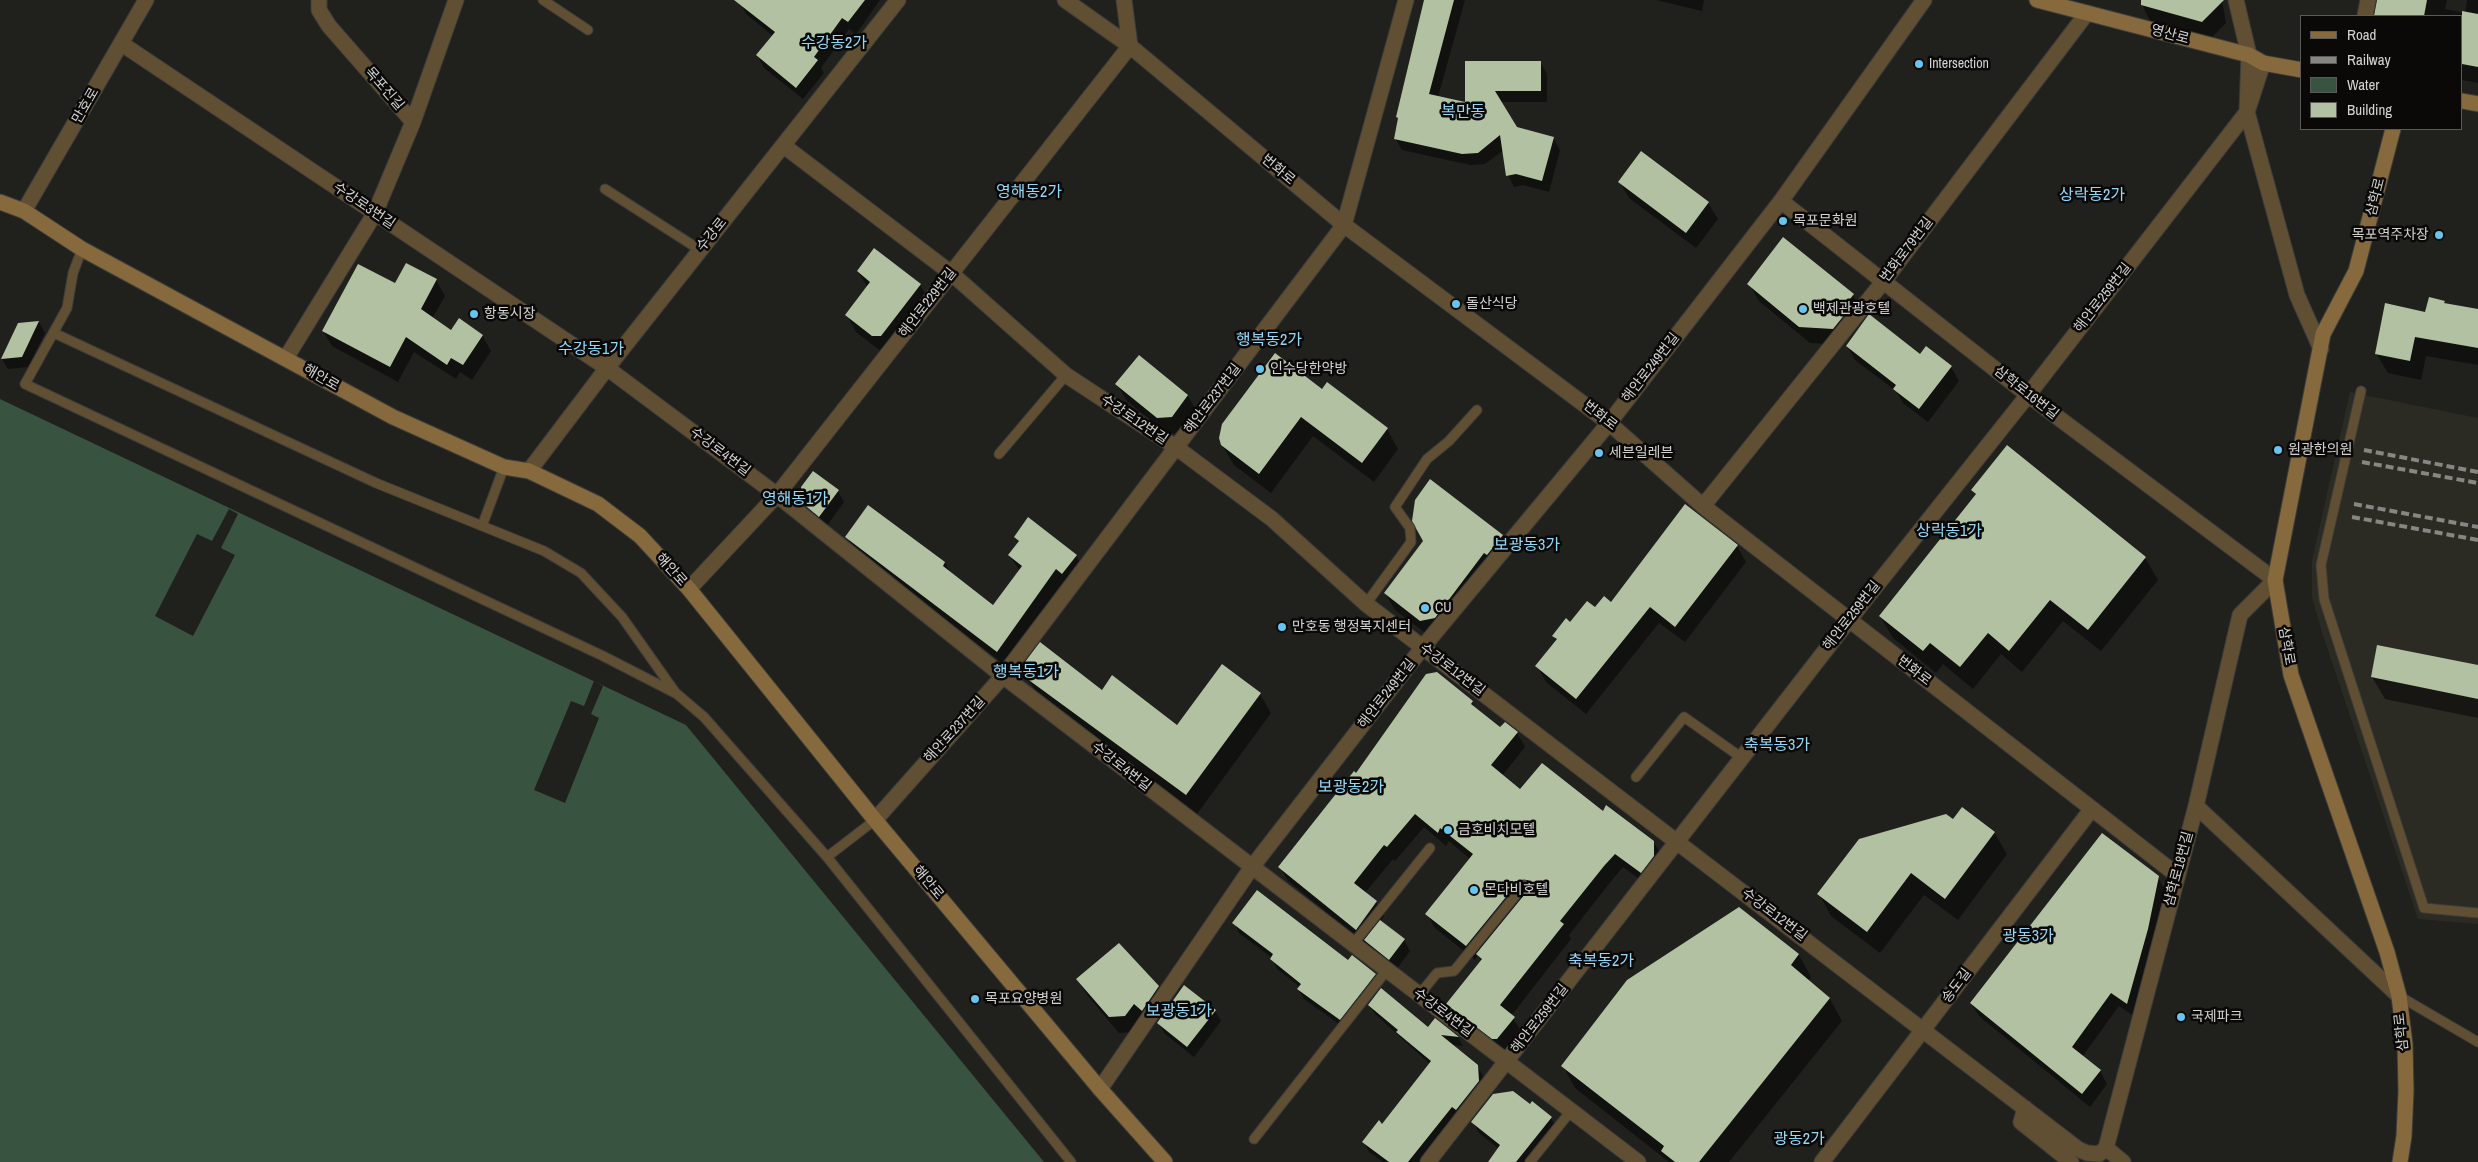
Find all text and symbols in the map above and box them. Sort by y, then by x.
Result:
legend [2300,15,2463,130]
street label: 영산로 [2149,22,2191,48]
text: Road [2347,24,2376,45]
district label: 수강동2가 [801,34,867,54]
text: Railway [2347,49,2391,70]
place label: Intersection [1929,56,1989,72]
marker: Intersection [1913,58,1925,70]
street label: 목포진길 [361,64,407,114]
text: Water [2347,74,2379,95]
street label: 만호로 [69,85,103,127]
text: Building [2347,99,2392,120]
district label: 복만동 [1441,103,1485,123]
street label: 번화로 [1258,151,1298,189]
street label: 삼학로 [2363,176,2389,218]
street label: 수강로3번길 [330,179,398,233]
district label: 영해동2가 [996,183,1062,203]
district label: 상락동2가 [2059,186,2125,206]
place label: 목포문화원 [1793,213,1857,229]
street label: 번화로79번길 [1877,214,1937,286]
street label: 수강로 [693,215,731,255]
marker: 목포문화원 [1777,215,1789,227]
place label: 목포역주차장 [2352,227,2429,243]
marker: 목포역주차장 [2433,229,2445,241]
street label: 해안로259번길 [2071,260,2135,336]
street label: 해안로229번길 [896,265,960,341]
place label: 돌산식당 [1466,296,1518,312]
marker: 돌산식당 [1450,298,1462,310]
place label: 백제관광호텔 [1813,301,1890,317]
marker: 백제관광호텔 [1797,303,1809,315]
place label: 항동시장 [484,306,536,322]
marker: 항동시장 [468,308,480,320]
street label: 해안로249번길 [1619,330,1683,406]
district label: 행복동2가 [1236,331,1302,351]
district label: 수강동1가 [558,340,624,360]
street label: 해안로 [300,361,342,395]
street label: 해안로237번길 [1181,361,1245,437]
place label: 인수당한약방 [1270,361,1347,377]
marker: 인수당한약방 [1254,363,1266,375]
street label: 삼학로16번길 [1990,363,2062,423]
street label: 수강로12번길 [1097,391,1171,449]
street label: 번화로 [1580,397,1620,435]
street label: 수강로4번길 [687,424,753,480]
place label: 원광한의원 [2288,442,2352,458]
marker: 원광한의원 [2272,444,2284,456]
place label: 세븐일레븐 [1609,445,1673,461]
marker: 세븐일레븐 [1593,447,1605,459]
district label: 영해동1가 [762,490,828,510]
district label: 상락동1가 [1916,522,1982,542]
district label: 보광동3가 [1494,536,1560,556]
street label: 해안로 [652,550,690,590]
street label: 해안로259번길 [1820,578,1884,654]
place label: CU [1435,600,1452,616]
marker: CU [1419,602,1431,614]
place label: 만호동 행정복지센터 [1292,619,1411,635]
marker: 만호동 행정복지센터 [1276,621,1288,633]
street label: 삼학로 [2274,626,2298,666]
street label: 수강로12번길 [1416,640,1488,700]
street label: 번화로 [1894,652,1934,690]
street label: 해안로249번길 [1355,656,1419,732]
district label: 행복동1가 [993,663,1059,683]
street label: 해안로237번길 [921,693,989,767]
district label: 축복동3가 [1744,736,1810,756]
street label: 수강로4번길 [1088,739,1154,795]
district label: 보광동2가 [1318,778,1384,798]
place label: 금호비치모텔 [1458,822,1535,838]
marker: 금호비치모텔 [1442,824,1454,836]
street label: 삼학로18번길 [2161,830,2197,908]
street label: 해안로 [909,863,947,903]
place label: 몬다비호텔 [1484,882,1548,898]
marker: 몬다비호텔 [1468,884,1480,896]
street label: 수강로12번길 [1738,885,1810,945]
district label: 광동3가 [2002,927,2054,947]
district label: 축복동2가 [1568,952,1634,972]
street label: 송도길 [1939,966,1975,1006]
street label: 해안로259번길 [1508,981,1572,1057]
street label: 수강로4번길 [1410,985,1476,1041]
place label: 목포요양병원 [985,991,1062,1007]
marker: 목포요양병원 [969,993,981,1005]
district label: 보광동1가 [1146,1002,1212,1022]
place label: 국제파크 [2191,1009,2243,1025]
marker: 국제파크 [2175,1011,2187,1023]
street label: 삼학로 [2392,1012,2412,1052]
district label: 광동2가 [1773,1130,1825,1150]

